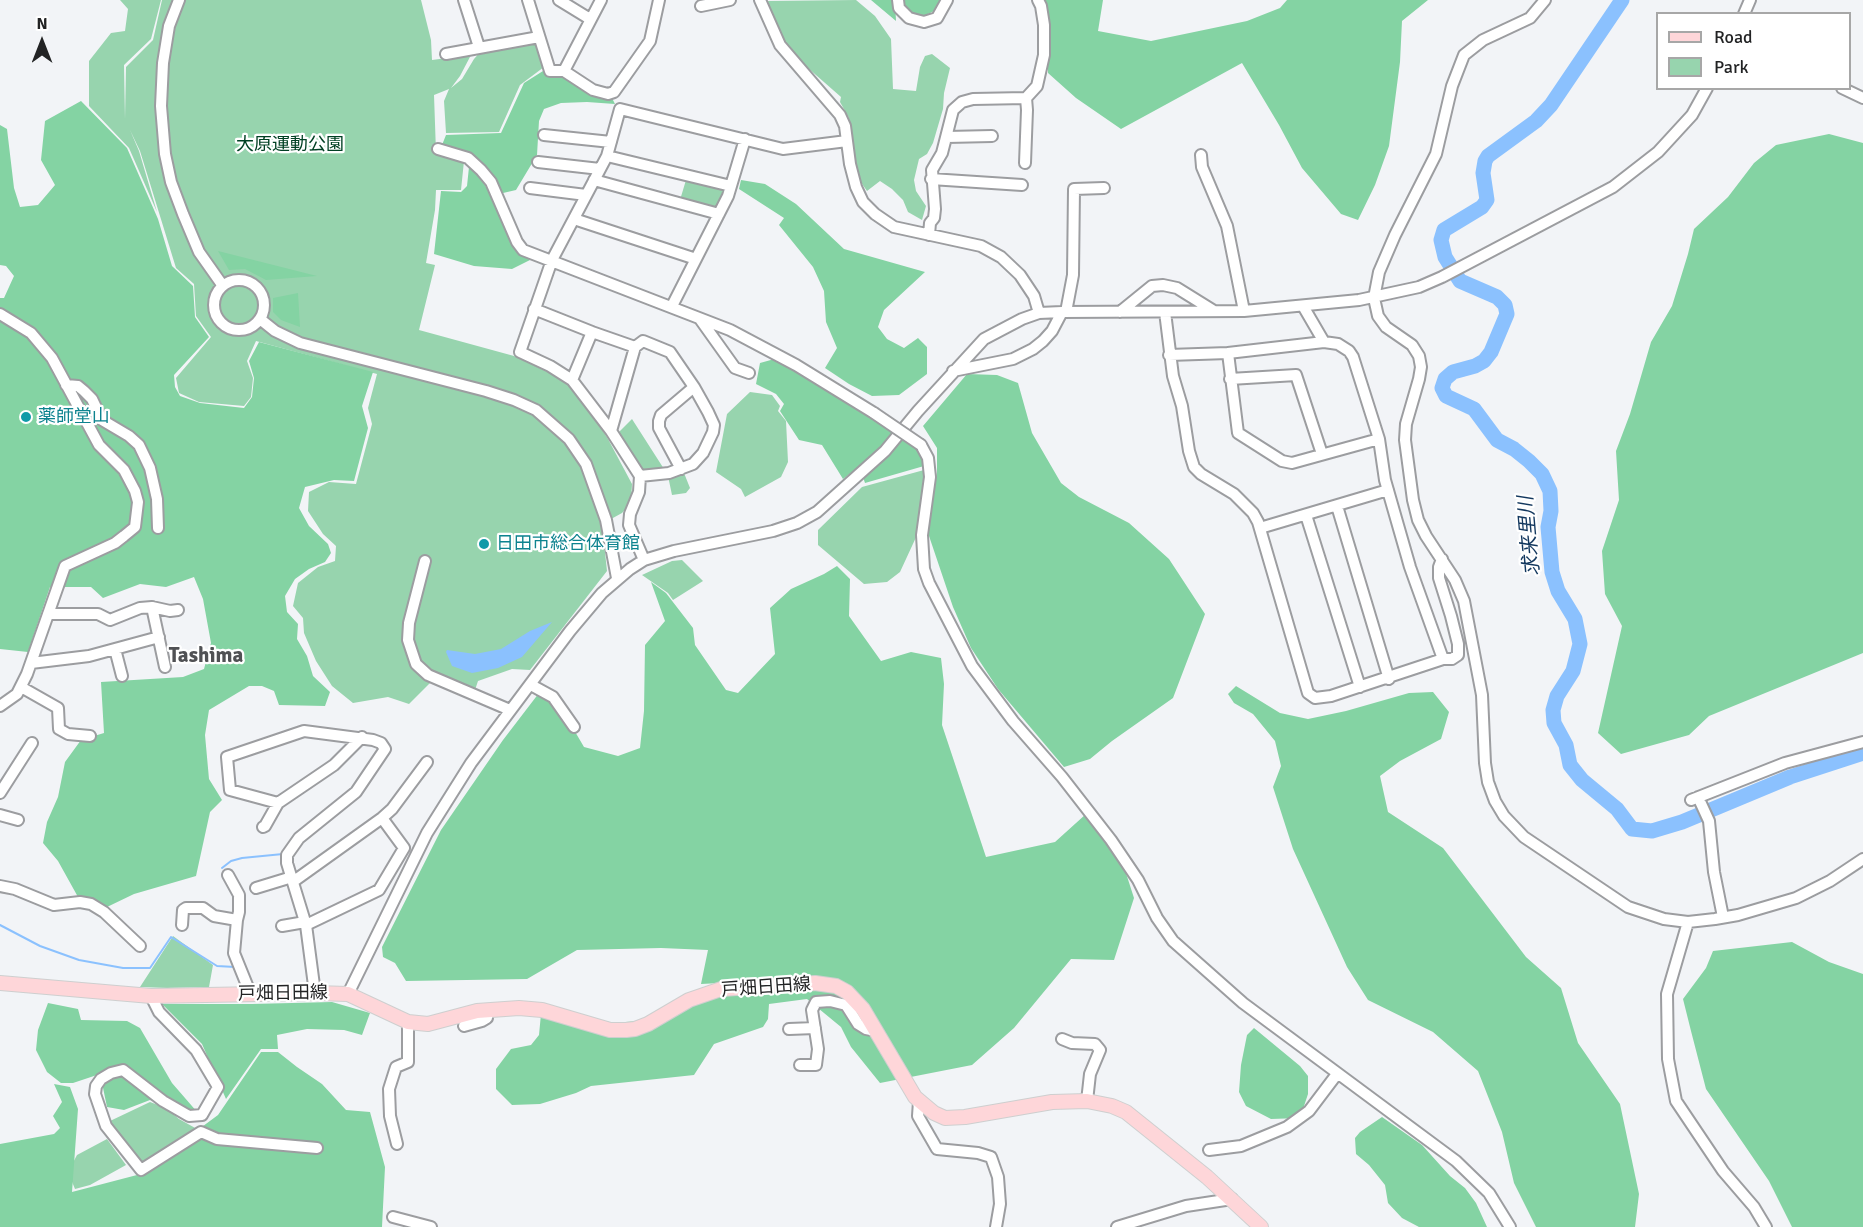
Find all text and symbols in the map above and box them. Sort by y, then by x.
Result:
north arrow [12,12,72,72]
legend [1656,12,1851,90]
text: N [36,14,48,34]
text: Road [1714,26,1753,48]
text: Park [1714,56,1749,78]
park label: 大原運動公園 [236,134,344,156]
place label: 薬師堂山 [38,406,110,428]
marker: 薬師堂山 [19,410,33,424]
water label: 求来里川 [1515,495,1545,577]
place label: 日田市総合体育館 [496,533,640,555]
marker: 日田市総合体育館 [477,537,491,551]
district label: Tashima [169,643,243,669]
street label: 戸畑日田線 [720,974,812,1002]
street label: 戸畑日田線 [238,982,328,1006]

